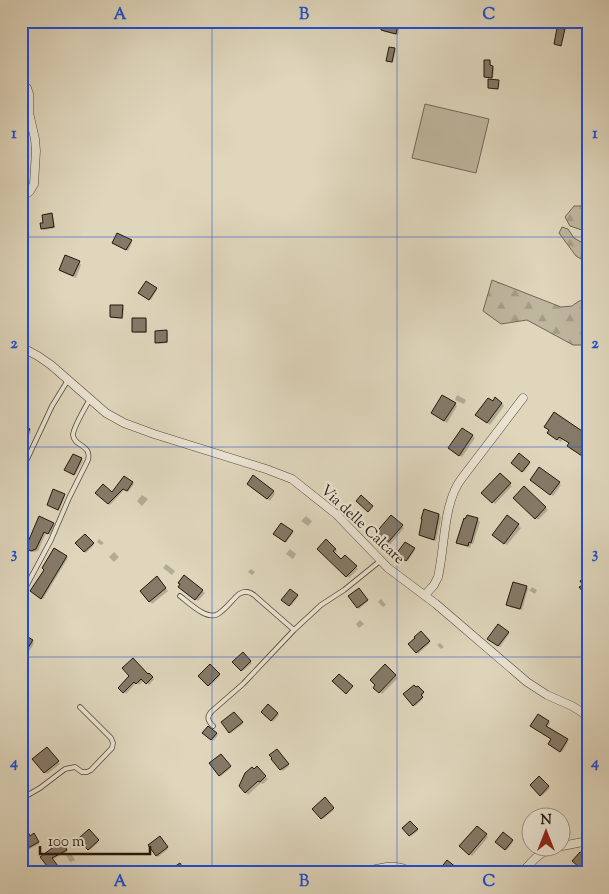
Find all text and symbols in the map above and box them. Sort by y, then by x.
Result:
text: A [114,4,127,27]
text: B [299,4,309,27]
text: C [483,4,496,27]
text: 1 [11,123,17,146]
text: 1 [592,123,598,146]
text: 2 [10,333,18,356]
text: 2 [591,333,599,356]
street label: Via delle Calcare [315,481,409,570]
text: 3 [11,543,18,566]
text: 3 [592,543,599,566]
text: 4 [9,752,18,775]
text: 4 [590,752,599,775]
north arrow [522,806,572,856]
text: N [540,811,552,831]
scale bar [40,824,150,856]
text: 100 m [48,832,85,853]
text: A [114,871,127,894]
text: B [299,871,309,894]
text: C [483,871,496,894]

